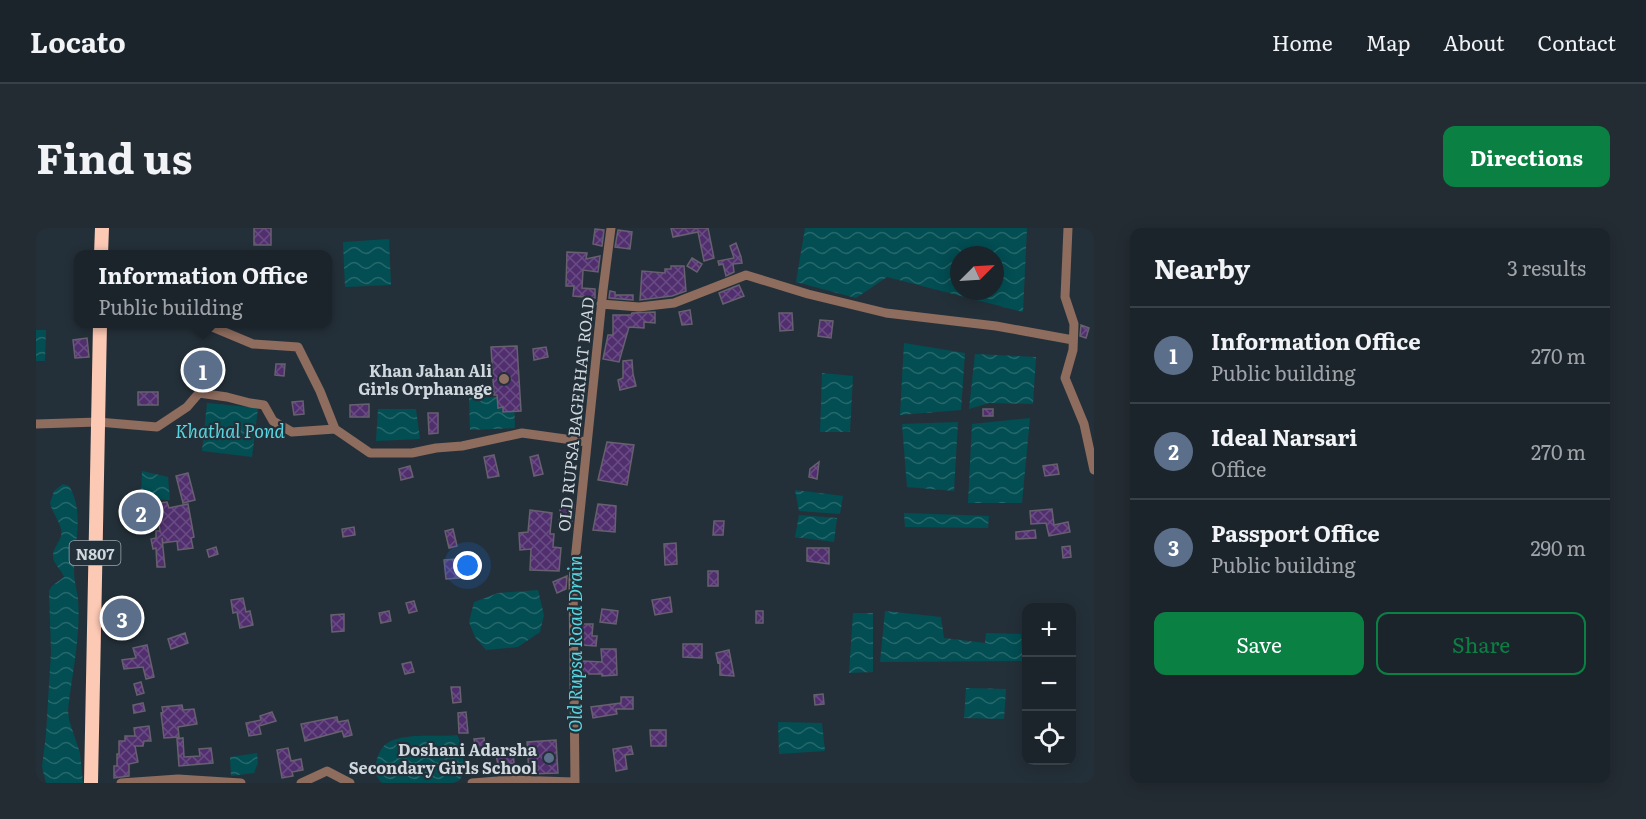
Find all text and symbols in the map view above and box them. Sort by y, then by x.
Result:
text: Locato [30,20,126,62]
text: Home [1272,26,1333,57]
text: Map [1366,26,1410,57]
text: About [1443,26,1505,57]
text: Contact [1538,26,1616,57]
text: Find us [36,125,193,187]
button: Directions [1443,126,1610,187]
north arrow [950,246,1004,300]
text: Nearby [1154,248,1250,287]
popup [74,250,332,328]
text: 3 results [1507,252,1586,282]
text: Information Office [98,258,308,291]
text: Public building [98,291,243,321]
street label: OLD RUPSA BAGERHAT ROAD [551,295,599,533]
text: Information Office [1211,324,1421,357]
text: 1 [1169,340,1178,370]
text: 270 m [1531,340,1586,370]
pin: 1 [184,348,222,392]
text: Public building [1211,357,1356,387]
place label: Khan Jahan Ali Girls Orphanage [358,358,492,400]
marker: Khan Jahan Ali Girls Orphanage [497,372,511,386]
water label: Khathal Pond [175,417,286,444]
text: Ideal Narsari [1211,420,1357,453]
text: 2 [1168,436,1179,466]
text: 270 m [1531,436,1586,466]
text: Office [1211,453,1266,483]
pin: 2 [122,490,160,534]
text: Passport Office [1211,516,1380,549]
text: 3 [1168,532,1179,562]
text: 290 m [1530,532,1586,562]
road number: N807 [70,541,120,565]
text: Public building [1211,549,1356,579]
your location [453,551,482,580]
water label: Old Rupsa Road Drain [561,555,588,733]
pin: 3 [102,596,142,640]
map controls [1022,603,1076,765]
button: + [1022,603,1076,657]
button: Save [1154,612,1364,675]
button: Share [1376,612,1586,675]
button: − [1022,657,1076,711]
button: locate [1022,711,1076,765]
place label: Doshani Adarsha Secondary Girls School [349,737,538,779]
marker: Doshani Adarsha Secondary Girls School [542,751,556,765]

